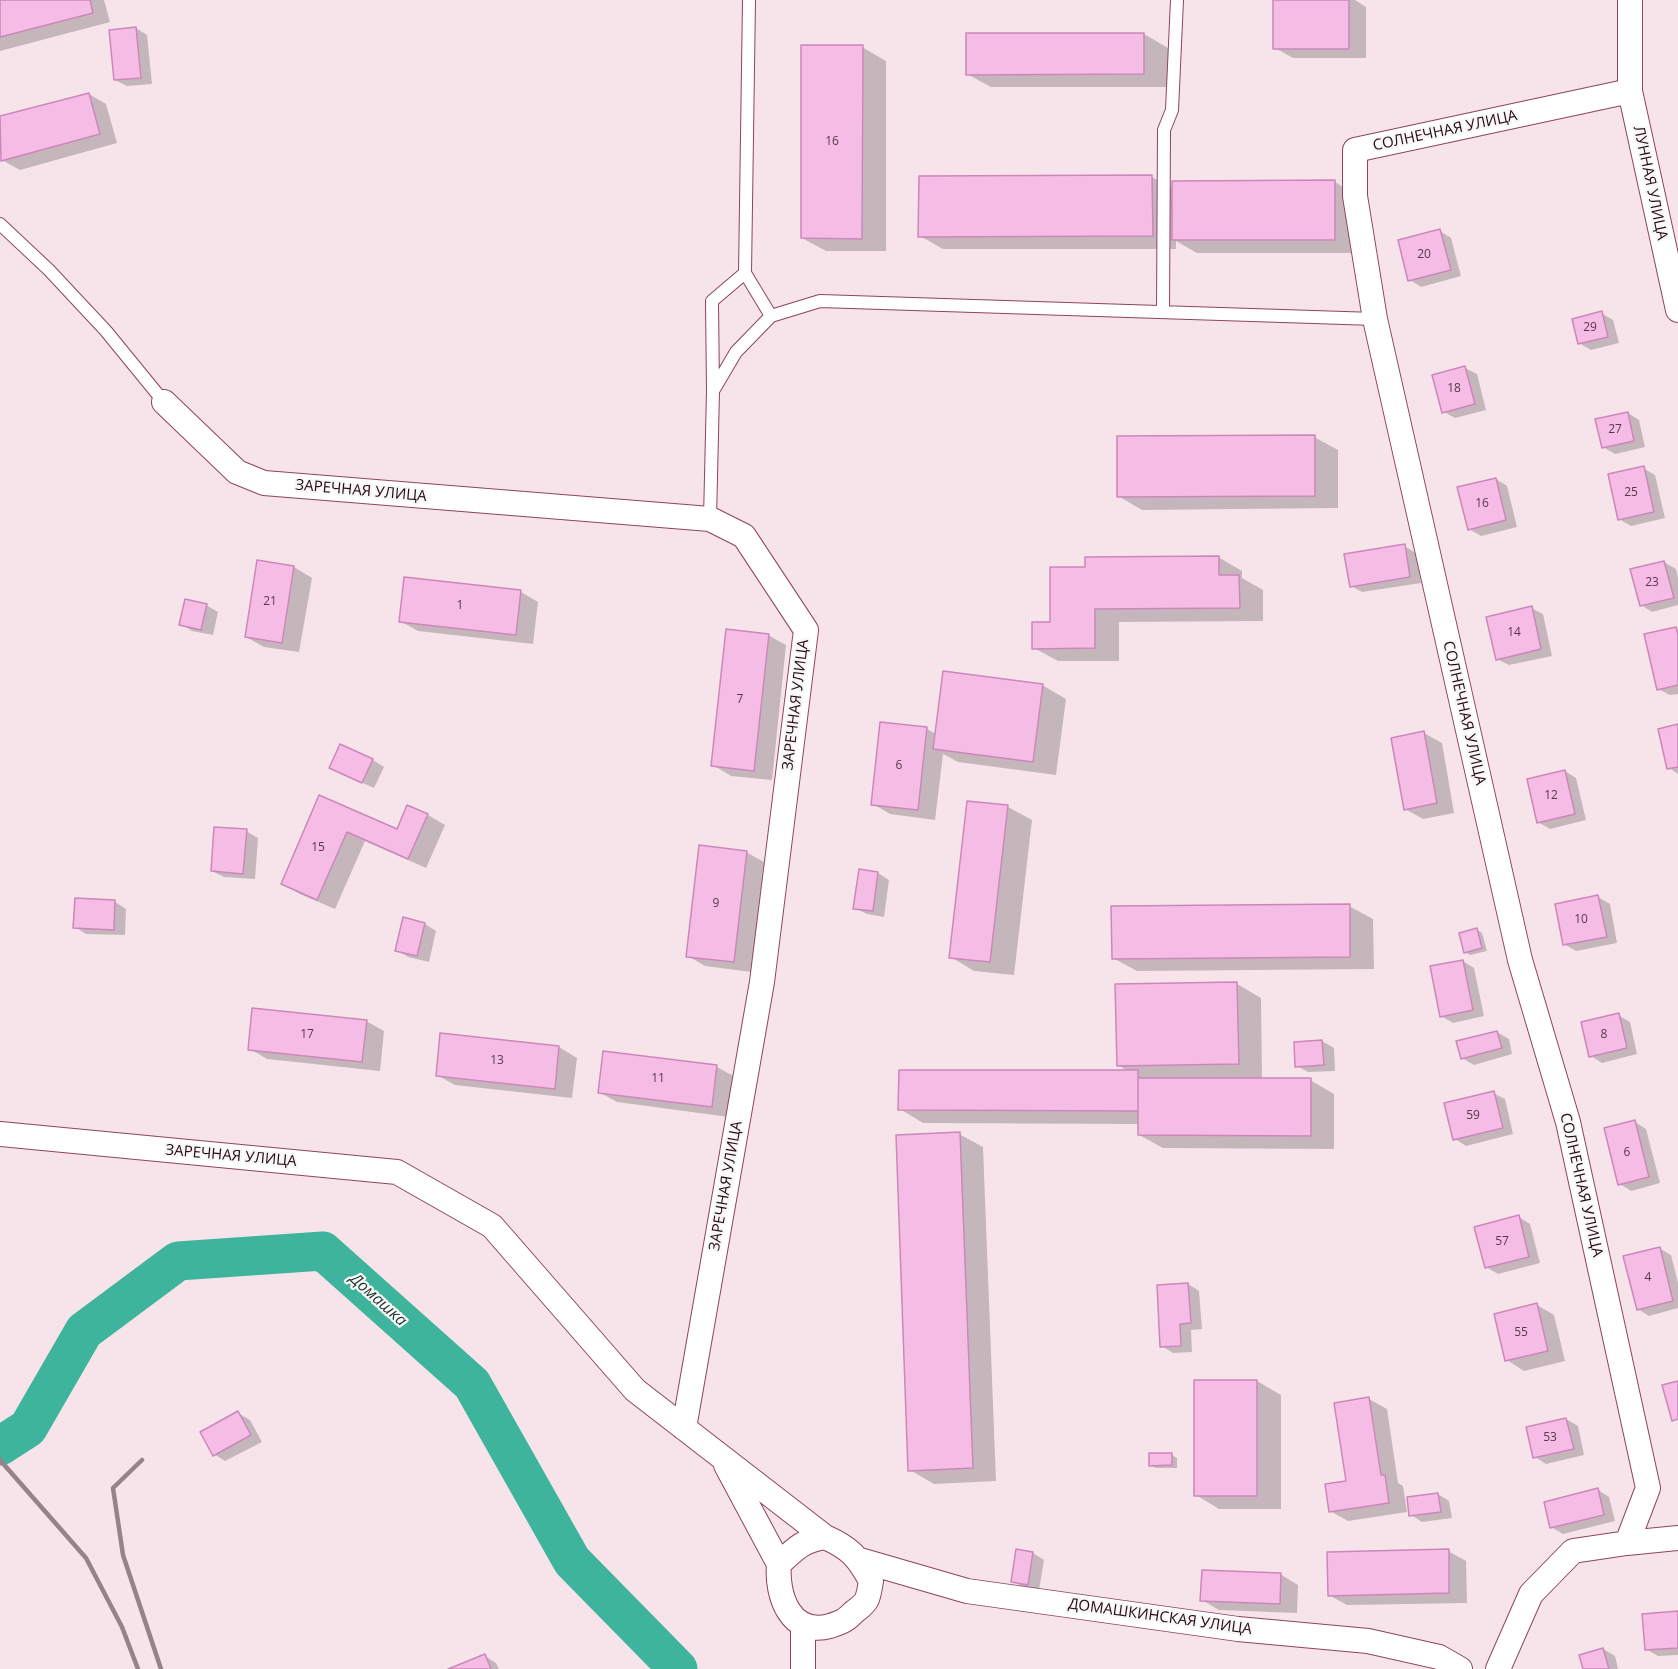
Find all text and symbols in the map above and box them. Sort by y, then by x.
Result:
street label: СОЛНЕЧНАЯ УЛИЦА [1371,107,1519,155]
street label: ЛУННАЯ УЛИЦА [1629,124,1671,242]
house number: 16 [825,135,839,149]
house number: 20 [1417,248,1431,262]
house number: 29 [1583,321,1597,335]
house number: 18 [1447,382,1461,396]
house number: 27 [1608,423,1622,437]
street label: ЗАРЕЧНАЯ УЛИЦА [295,476,427,506]
house number: 25 [1624,486,1638,500]
house number: 16 [1475,497,1489,511]
house number: 23 [1645,576,1659,590]
house number: 21 [263,595,277,609]
house number: 1 [457,599,463,613]
house number: 14 [1507,626,1521,640]
street label: ЗАРЕЧНАЯ УЛИЦА [779,639,813,771]
street label: СОЛНЕЧНАЯ УЛИЦА [1439,639,1489,787]
house number: 7 [737,693,743,707]
house number: 6 [896,759,902,773]
house number: 12 [1544,789,1558,803]
house number: 15 [311,841,325,855]
house number: 9 [713,897,719,911]
house number: 10 [1574,913,1588,927]
house number: 17 [300,1028,314,1042]
house number: 8 [1601,1028,1607,1042]
house number: 13 [490,1054,504,1068]
house number: 11 [651,1072,665,1086]
house number: 59 [1466,1109,1480,1123]
street label: СОЛНЕЧНАЯ УЛИЦА [1556,1111,1606,1259]
street label: ЗАРЕЧНАЯ УЛИЦА [706,1120,746,1252]
street label: ЗАРЕЧНАЯ УЛИЦА [165,1141,297,1171]
house number: 6 [1624,1146,1630,1160]
house number: 57 [1495,1235,1509,1249]
water label: Домашка [346,1269,410,1331]
house number: 4 [1645,1271,1651,1285]
house number: 55 [1514,1326,1528,1340]
house number: 53 [1543,1431,1557,1445]
street label: ДОМАШКИНСКАЯ УЛИЦА [1067,1595,1253,1639]

